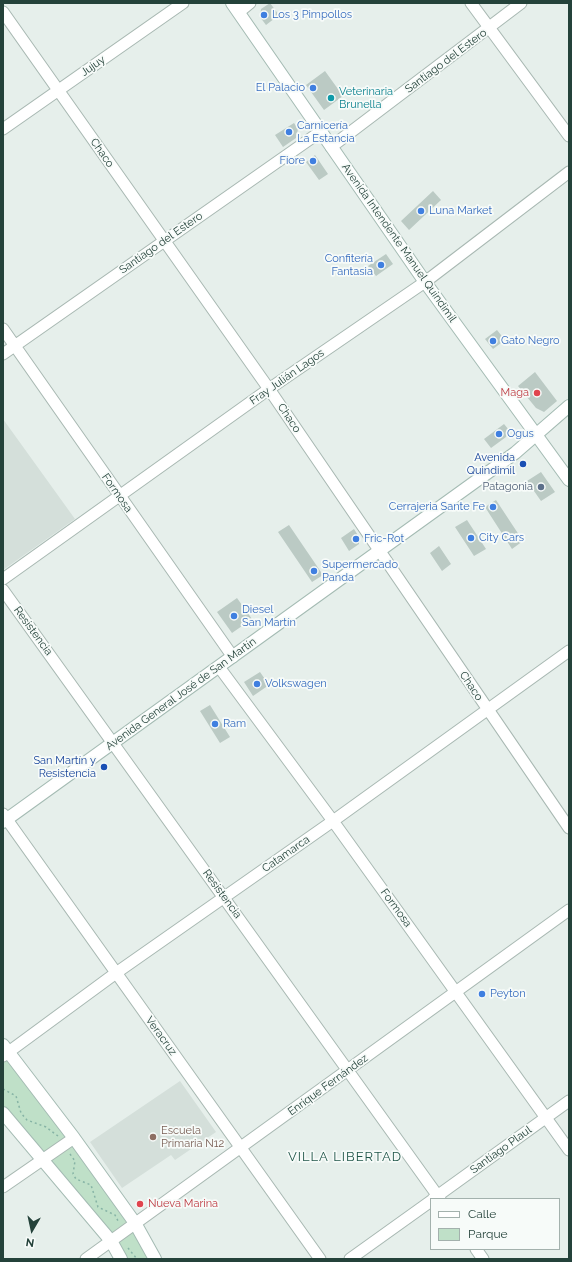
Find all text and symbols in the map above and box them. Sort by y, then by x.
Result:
place label: Los 3 Pimpollos [272,8,352,22]
marker: Los 3 Pimpollos [259,10,269,20]
street label: Santiago del Estero [403,26,489,96]
street label: Jujuy [78,53,108,79]
place label: El Palacio [256,81,305,95]
marker: El Palacio [308,83,318,93]
place label: Veterinaria Brunella [339,85,393,111]
marker: Veterinaria Brunella [326,93,336,103]
place label: Carnicería La Estancia [297,119,355,145]
marker: Carnicería La Estancia [284,127,294,137]
street label: Chaco [87,136,117,170]
place label: Fiore [279,154,305,168]
marker: Fiore [308,156,318,166]
street label: Avenida Intendente Manuel Quindimil [339,161,459,325]
place label: Luna Market [429,204,492,218]
marker: Luna Market [416,206,426,216]
street label: Santiago del Estero [117,209,205,277]
place label: Confitería Fantasia [325,252,373,278]
marker: Confitería Fantasia [376,260,386,270]
place label: Gato Negro [501,334,560,348]
marker: Gato Negro [488,336,498,346]
street label: Fray Julián Lagos [247,346,327,408]
place label: Maga [501,386,529,400]
marker: Maga [532,388,542,398]
street label: Chaco [274,401,304,435]
place label: Ogus [507,427,534,441]
marker: Ogus [494,429,504,439]
place label: Avenida Quindimil [467,451,515,477]
marker: Avenida Quindimil [518,459,528,469]
street label: Formosa [99,471,135,515]
place label: Patagonia [482,480,533,494]
marker: Patagonia [536,482,546,492]
place label: Cerrajeria Sante Fe [389,500,485,514]
marker: Cerrajeria Sante Fe [488,502,498,512]
place label: City Cars [479,531,524,545]
place label: Fric-Rot [364,532,404,546]
marker: City Cars [466,533,476,543]
marker: Fric-Rot [351,534,361,544]
place label: Supermercado Panda [322,558,398,584]
marker: Supermercado Panda [309,566,319,576]
place label: Diesel San Martín [242,603,296,629]
street label: Resistencia [11,604,55,658]
marker: Diesel San Martín [229,611,239,621]
street label: Avenida General José de San Martín [103,635,259,753]
street label: Chaco [456,669,486,703]
place label: Volkswagen [265,677,327,691]
marker: Volkswagen [252,679,262,689]
place label: Ram [223,717,246,731]
marker: Ram [210,719,220,729]
place label: San Martín y Resistencia [33,754,96,780]
marker: San Martín y Resistencia [99,762,109,772]
street label: Catamarca [260,833,312,875]
street label: Resistencia [200,867,244,921]
street label: Formosa [378,886,414,930]
place label: Peyton [490,987,526,1001]
marker: Peyton [477,989,487,999]
street label: Veracruz [142,1014,180,1058]
street label: Enrique Fernández [285,1052,371,1118]
street label: Santiago Plaul [468,1123,534,1177]
place label: Escuela Primaria N12 [161,1124,224,1150]
marker: Escuela Primaria N12 [148,1132,158,1142]
district label: VILLA LIBERTAD [288,1149,402,1165]
place label: Nueva Marina [148,1197,218,1211]
legend [430,1198,560,1250]
marker: Nueva Marina [135,1199,145,1209]
text: Calle [468,1207,496,1221]
north arrow [12,1210,52,1250]
text: Parque [468,1227,508,1241]
text: N [25,1235,35,1249]

